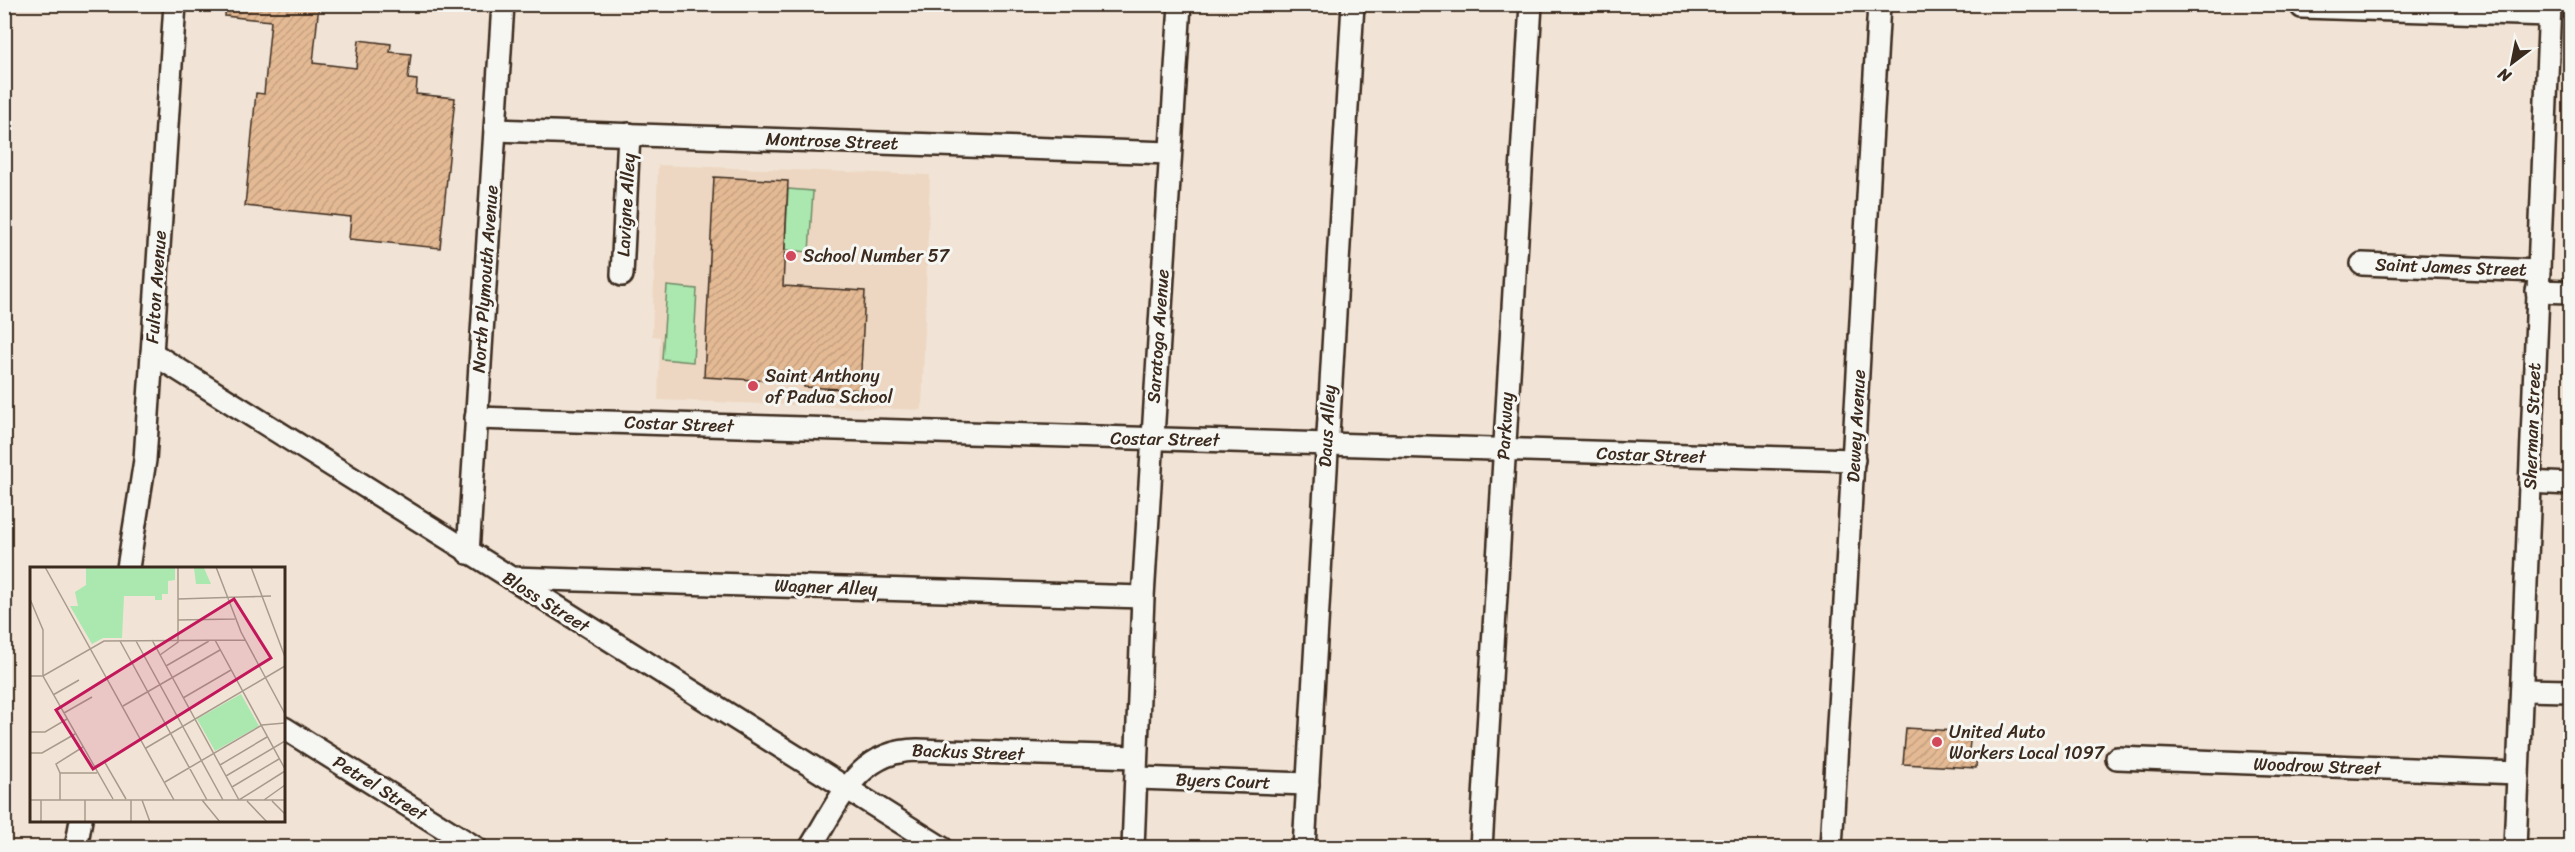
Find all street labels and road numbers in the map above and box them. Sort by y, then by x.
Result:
street label: Montrose Street [765,123,899,159]
street label: Lavigne Alley [607,152,645,257]
street label: North Plymouth Avenue [462,184,508,374]
street label: Fulton Avenue [136,229,176,345]
street label: Saint James Street [2375,248,2528,286]
street label: Saratoga Avenue [1137,268,1179,404]
street label: Sherman Street [2514,362,2550,490]
street label: Dewey Avenue [1837,369,1875,483]
street label: Daus Alley [1309,383,1345,468]
street label: Parkway [1487,391,1523,461]
street label: Costar Street [624,406,735,442]
street label: Costar Street [1110,422,1221,456]
street label: Costar Street [1596,437,1707,473]
street label: Bloss Street [496,562,597,642]
street label: Wagner Alley [774,569,879,605]
street label: Backus Street [911,734,1025,770]
street label: Petrel Street [326,746,434,830]
street label: Woodrow Street [2253,748,2382,784]
street label: Byers Court [1175,763,1271,799]

